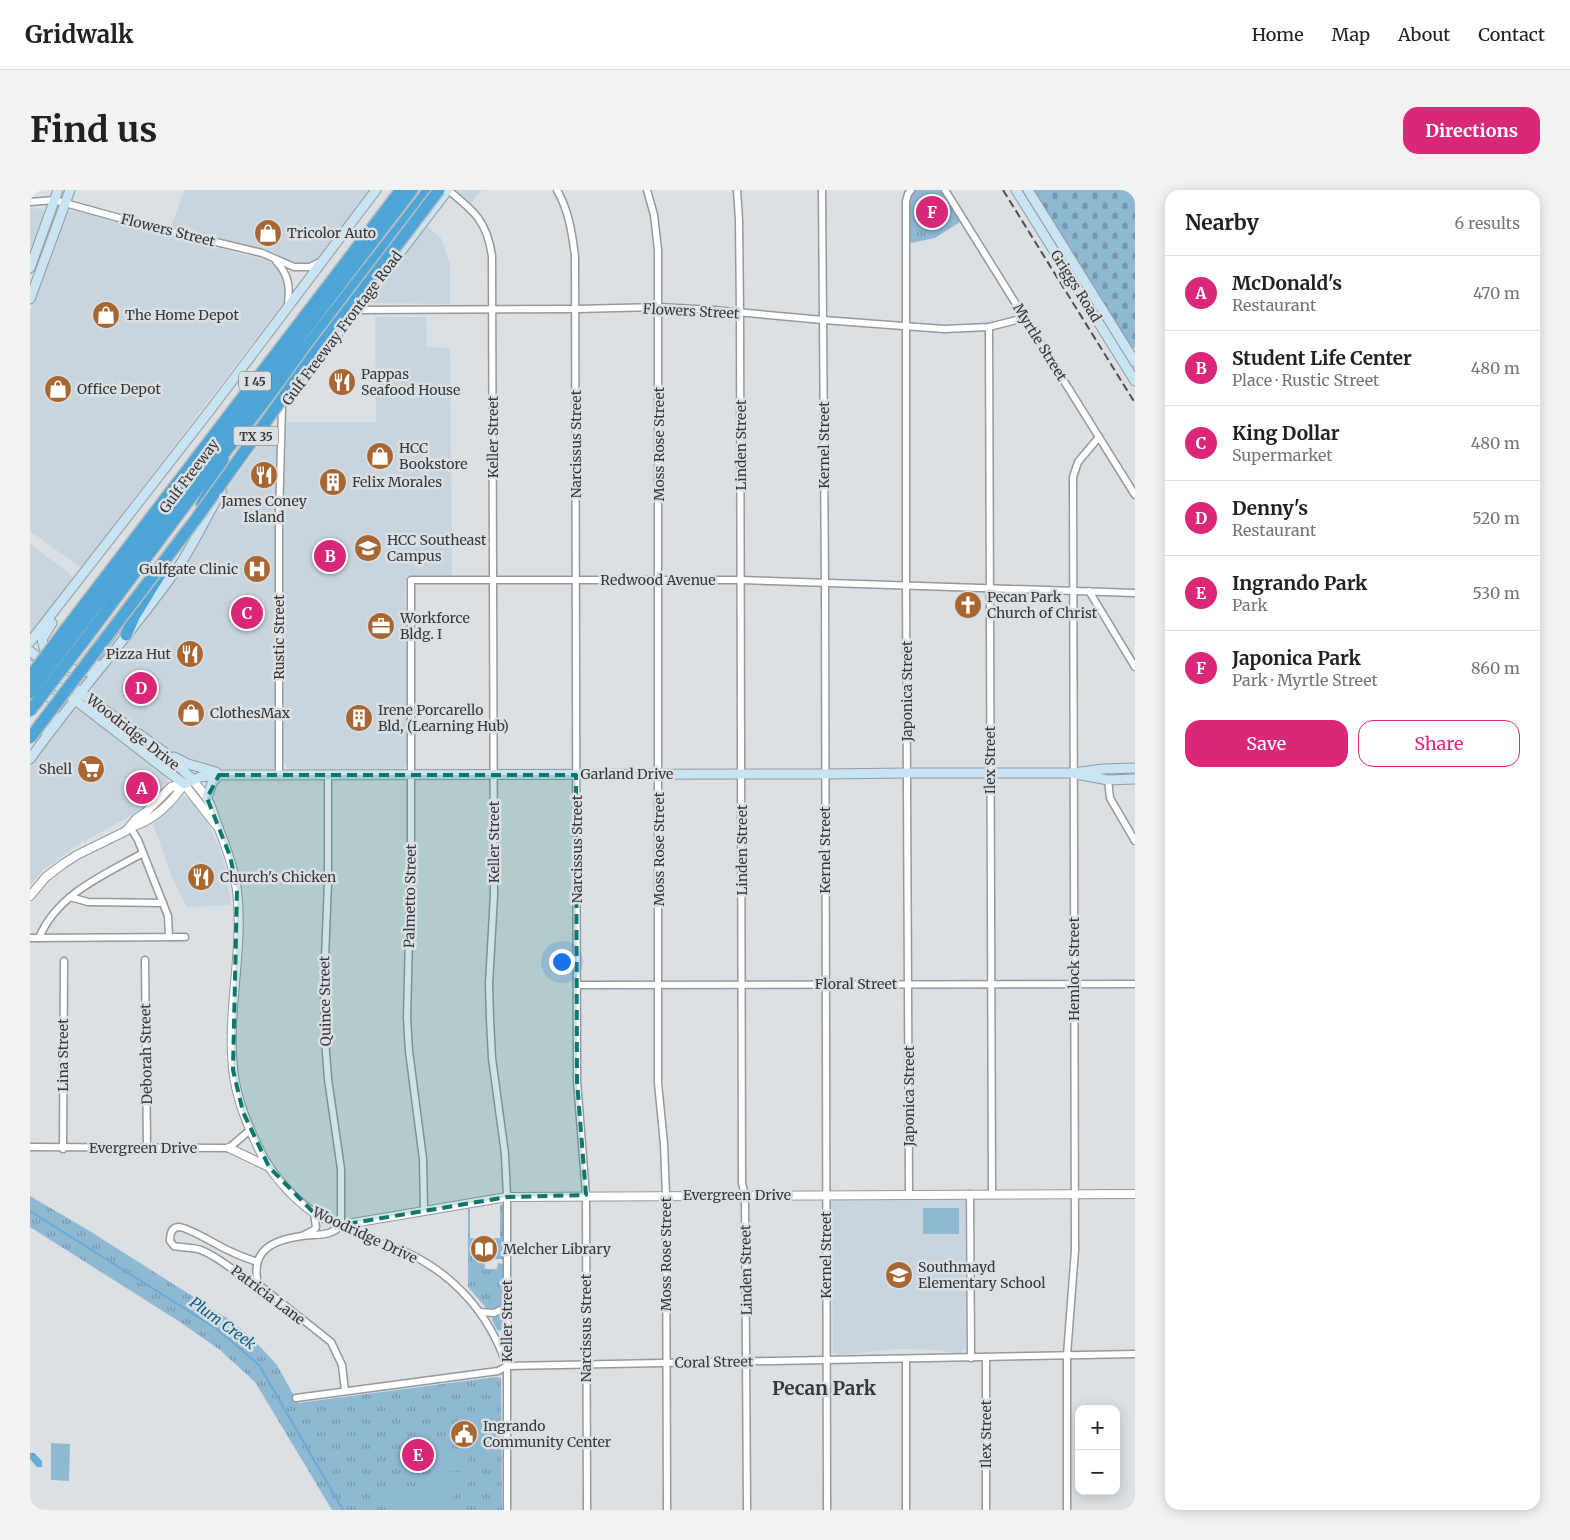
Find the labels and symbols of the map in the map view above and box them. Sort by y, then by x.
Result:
pin: F [916,193,948,231]
street label: Flowers Street [119,210,217,251]
shop icon: Tricolor Auto [253,218,283,248]
place label: Tricolor Auto [287,224,376,242]
street label: Gulf Freeway Frontage Road [278,247,406,409]
street label: Griggs Road [1047,247,1106,326]
street label: Flowers Street [642,299,740,323]
shop icon: The Home Depot [91,300,121,330]
street label: Myrtle Street [1009,300,1071,385]
place label: The Home Depot [125,306,240,324]
place label: Pappas Seafood House [361,365,460,399]
restaurant icon: Pappas Seafood House [327,367,357,397]
road number: I 45 [239,372,271,390]
shop icon: Office Depot [43,374,73,404]
place label: Office Depot [77,380,161,398]
street label: Moss Rose Street [650,386,668,501]
street label: Narcissus Street [567,389,585,498]
street label: Keller Street [484,395,502,478]
street label: Linden Street [732,399,750,490]
street label: Kernel Street [815,401,833,489]
road number: TX 35 [234,427,278,446]
street label: Gulf Freeway [155,435,223,517]
place label: HCC Bookstore [399,439,468,473]
shop icon: HCC Bookstore [365,441,395,471]
restaurant icon: James Coney Island [249,460,279,490]
building icon: Felix Morales [318,467,348,497]
place label: Felix Morales [352,473,442,491]
place label: James Coney Island [220,492,308,526]
place label: HCC Southeast Campus [387,531,487,565]
school or university icon: HCC Southeast Campus [353,533,383,563]
pin: B [314,537,346,575]
hospital icon: Gulfgate Clinic [242,554,272,584]
place label: Gulfgate Clinic [139,560,238,578]
street label: Redwood Avenue [600,571,716,589]
place label: Pecan Park Church of Christ [987,588,1098,622]
church icon: Pecan Park Church of Christ [953,590,983,620]
pin: C [231,594,263,632]
street label: Rustic Street [270,594,288,680]
place label: Workforce Bldg. I [399,609,470,643]
office icon: Workforce Bldg. I [366,611,396,641]
restaurant icon: Pizza Hut [175,639,205,669]
street label: Japonica Street [898,640,916,742]
place label: Pizza Hut [106,645,172,663]
pin: D [125,669,157,707]
street label: Woodridge Drive [82,689,183,774]
shop icon: ClothesMax [176,698,206,728]
place label: Irene Porcarello Bld, (Learning Hub) [378,701,509,735]
building icon: Irene Porcarello Bld, (Learning Hub) [344,703,374,733]
place label: ClothesMax [210,704,291,722]
street label: Ilex Street [981,725,999,794]
supermarket icon: Shell [76,754,106,784]
place label: Shell [39,760,73,778]
street label: Garland Drive [581,765,673,783]
pin: A [126,769,158,807]
street label: Moss Rose Street [650,791,668,906]
street label: Narcissus Street [568,794,586,903]
street label: Keller Street [485,800,503,883]
street label: Linden Street [733,804,751,895]
street label: Kernel Street [816,806,834,894]
street label: Palmetto Street [400,843,420,948]
restaurant icon: Church's Chicken [186,862,216,892]
place label: Church's Chicken [220,868,336,886]
street label: Hemlock Street [1065,916,1083,1021]
your location [549,949,575,975]
street label: Quince Street [315,955,335,1046]
street label: Floral Street [815,975,898,993]
street label: Deborah Street [136,1003,156,1105]
street label: Lina Street [54,1018,72,1092]
street label: Japonica Street [900,1045,918,1147]
street label: Evergreen Drive [89,1139,197,1157]
street label: Evergreen Drive [683,1186,791,1204]
street label: Moss Rose Street [657,1196,675,1311]
street label: Woodridge Drive [309,1202,420,1267]
street label: Kernel Street [817,1211,835,1299]
street label: Linden Street [736,1224,756,1316]
library icon: Melcher Library [469,1234,499,1264]
place label: Melcher Library [503,1240,612,1258]
place label: Southmayd Elementary School [918,1258,1046,1292]
school or university icon: Southmayd Elementary School [884,1260,914,1290]
street label: Patricia Lane [227,1261,309,1329]
street label: Narcissus Street [577,1273,595,1382]
street label: Keller Street [498,1279,516,1362]
water label: Plum Creek [186,1293,260,1354]
street label: Coral Street [675,1352,754,1372]
district label: Pecan Park [772,1376,877,1400]
street label: Ilex Street [977,1399,995,1468]
place label: Ingrando Community Center [483,1417,611,1451]
public building icon: Ingrando Community Center [449,1419,479,1449]
pin: E [402,1436,434,1474]

